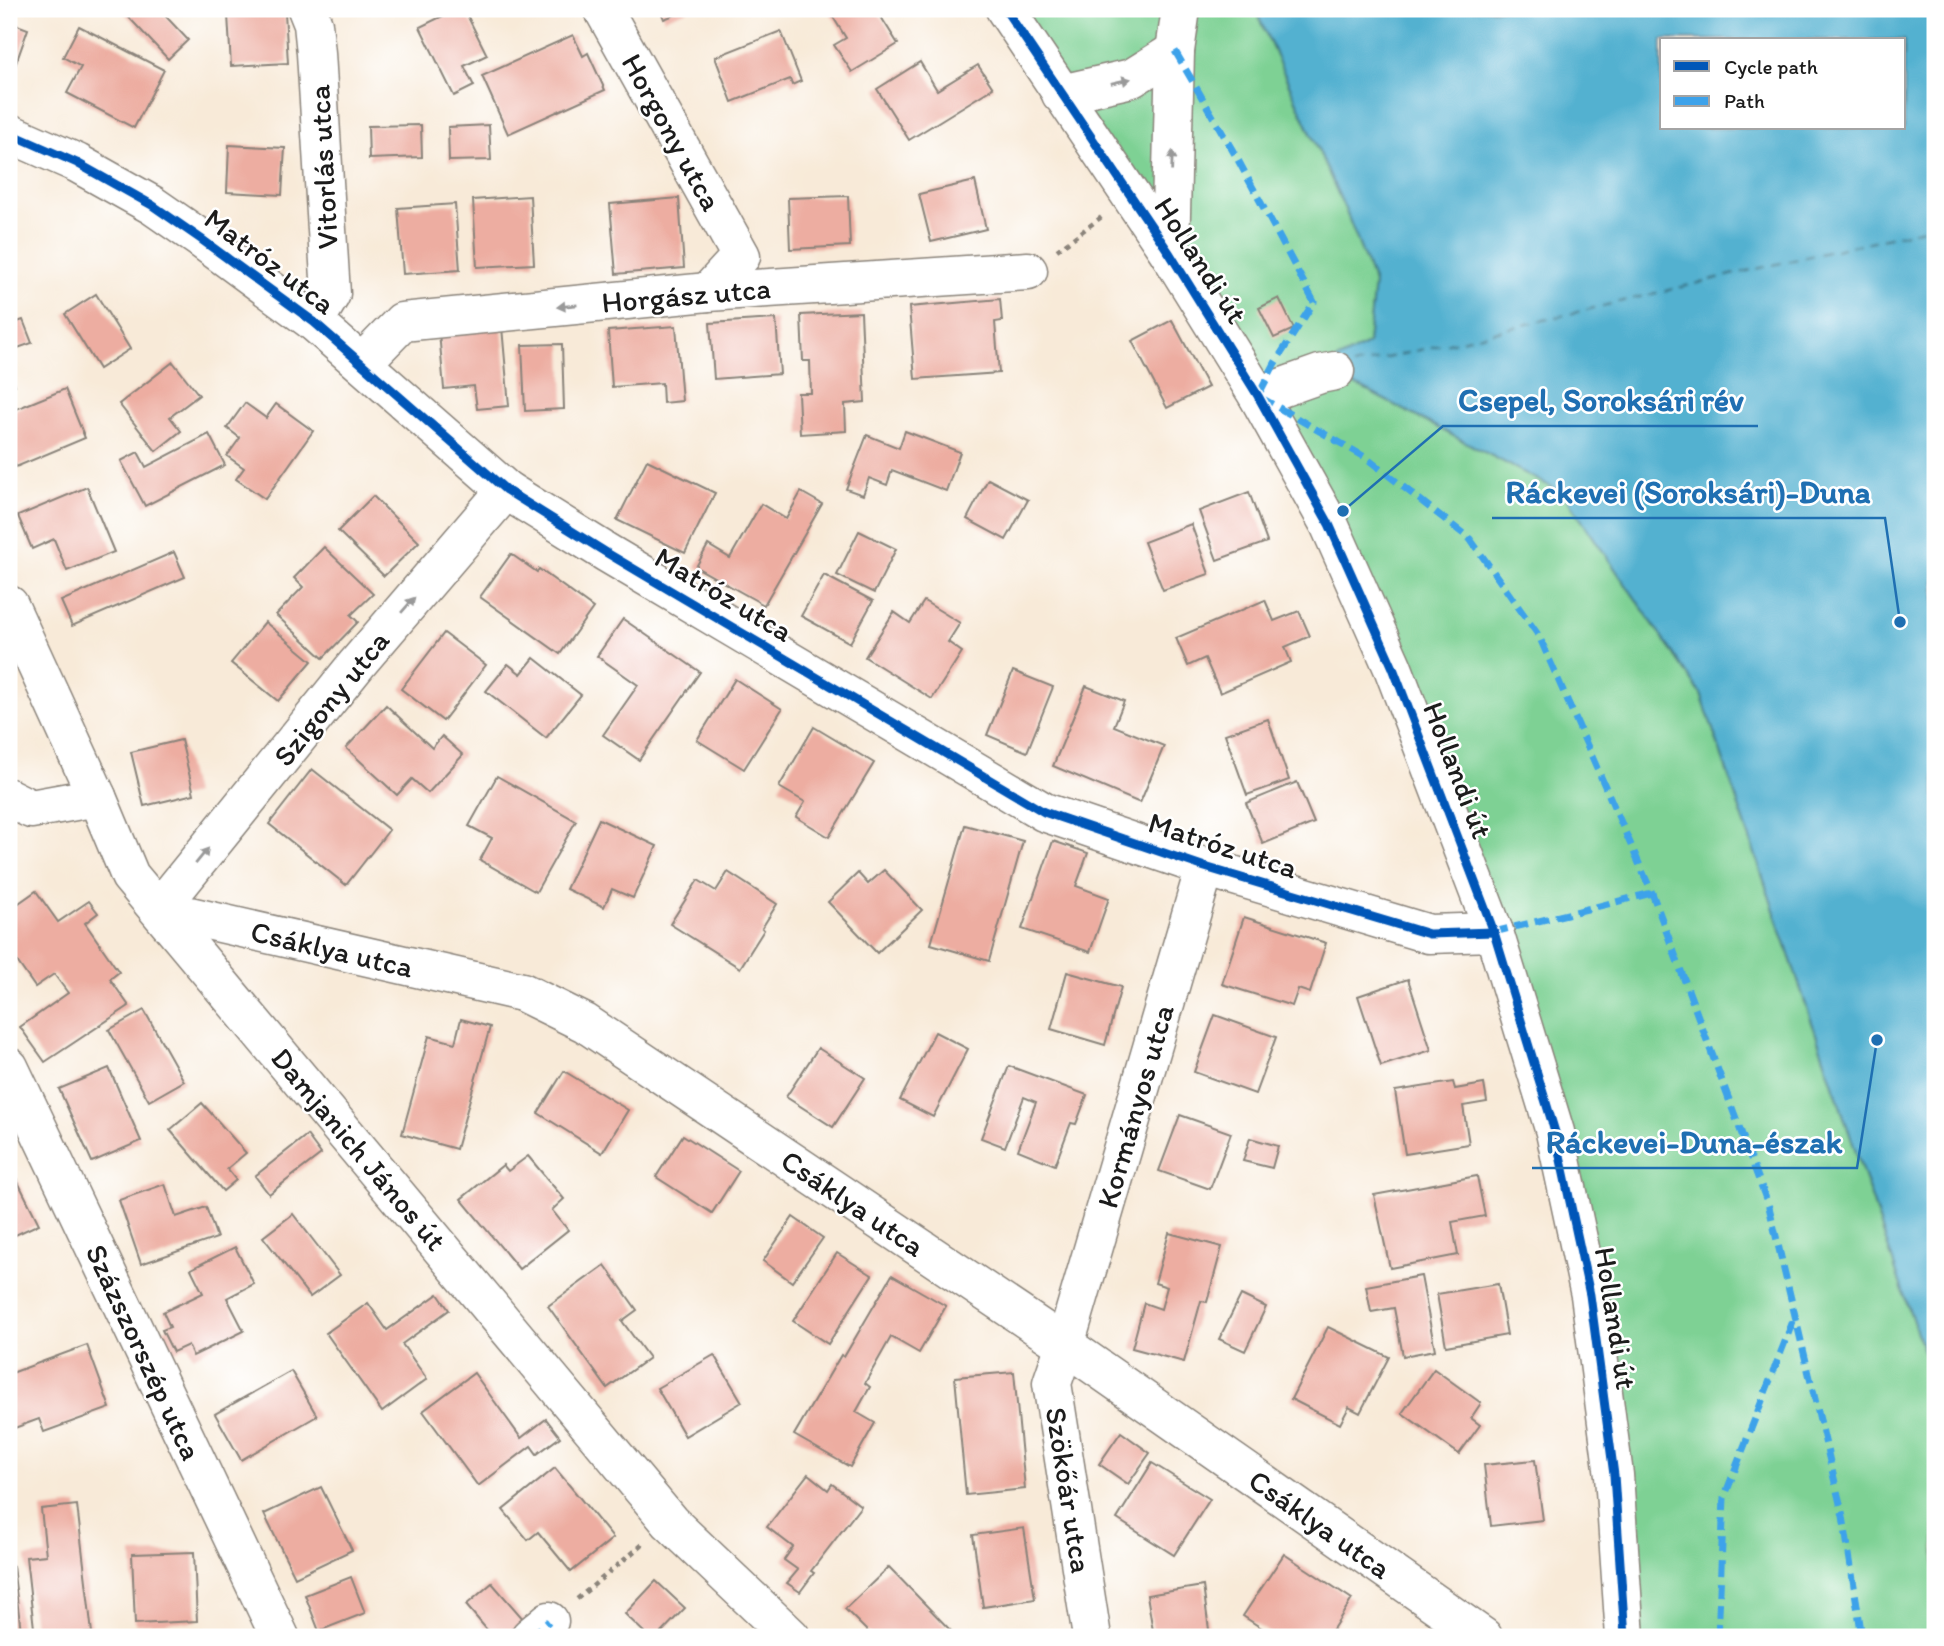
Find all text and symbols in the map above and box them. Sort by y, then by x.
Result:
legend [1660,38,1906,130]
street label: Horgony utca [614,47,731,217]
text: Cycle path [1724,54,1818,79]
one-way arrow [1110,75,1132,86]
street label: Vitorlás utca [300,83,346,250]
text: Path [1724,88,1765,113]
one-way arrow [1166,150,1178,172]
street label: Hollandi út [1146,190,1256,330]
street label: Matróz utca [197,200,343,323]
street label: Horgász utca [600,269,772,321]
one-way arrow [555,301,577,312]
callout: Csepel, Soroksári rév [1443,373,1758,426]
text: Csepel, Soroksári rév [1458,381,1744,419]
callout: Ráckevei (Soroksári)-Duna [1492,465,1885,518]
text: Ráckevei (Soroksári)-Duna [1506,473,1871,511]
street label: Matróz utca [648,538,800,650]
one-way arrow [400,596,415,613]
street label: Szigony utca [265,622,397,774]
street label: Hollandi út [1415,696,1501,844]
street label: Matróz utca [1144,804,1303,887]
one-way arrow [194,848,209,866]
street label: Csáklya utca [247,912,417,986]
street label: Kormányos utca [1088,1000,1182,1212]
street label: Damjanich János út [263,1040,455,1258]
callout: Ráckevei-Duna-észak [1532,1115,1857,1168]
text: Ráckevei-Duna-észak [1546,1123,1843,1161]
street label: Csáklya utca [774,1141,932,1265]
street label: Százszorszép utca [78,1238,210,1466]
street label: Hollandi út [1586,1244,1646,1392]
street label: Szökőár utca [1038,1404,1100,1576]
street label: Csáklya utca [1242,1461,1399,1587]

